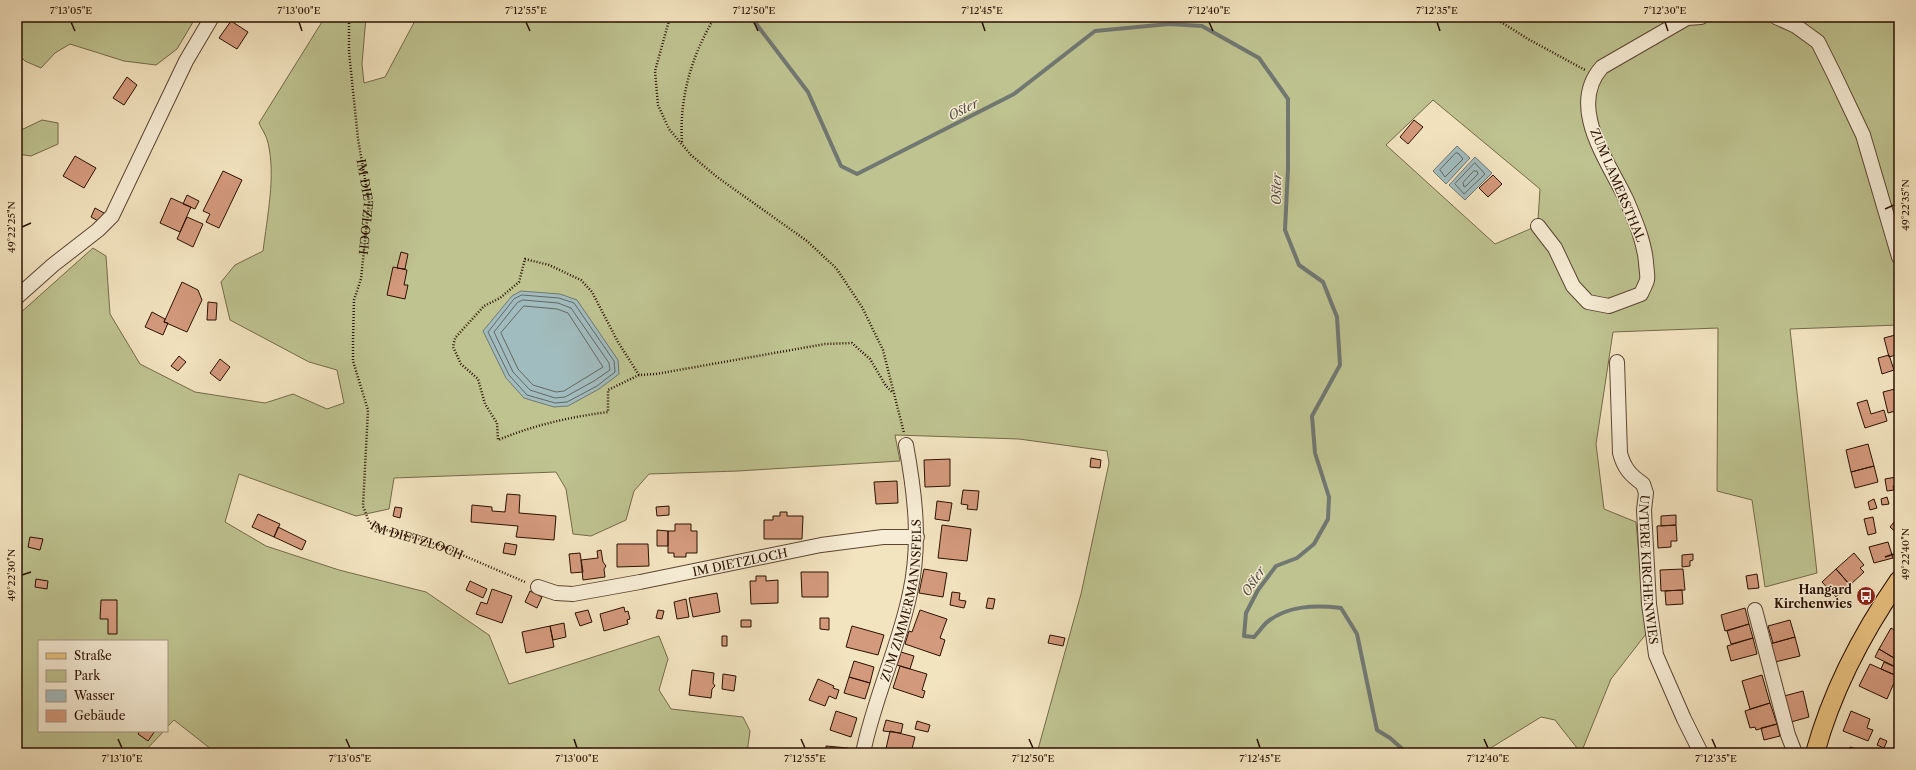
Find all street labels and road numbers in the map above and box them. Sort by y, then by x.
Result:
street label: ZUM LAMERSTHAL [1587,126,1649,244]
street label: IM DIETZLOCH [354,158,377,255]
street label: UNTERE KIRCHENWIES [1636,494,1662,645]
street label: IM DIETZLOCH [368,517,466,562]
street label: ZUM ZIMMERMANNSFELS [877,519,923,683]
street label: IM DIETZLOCH [691,545,789,579]

